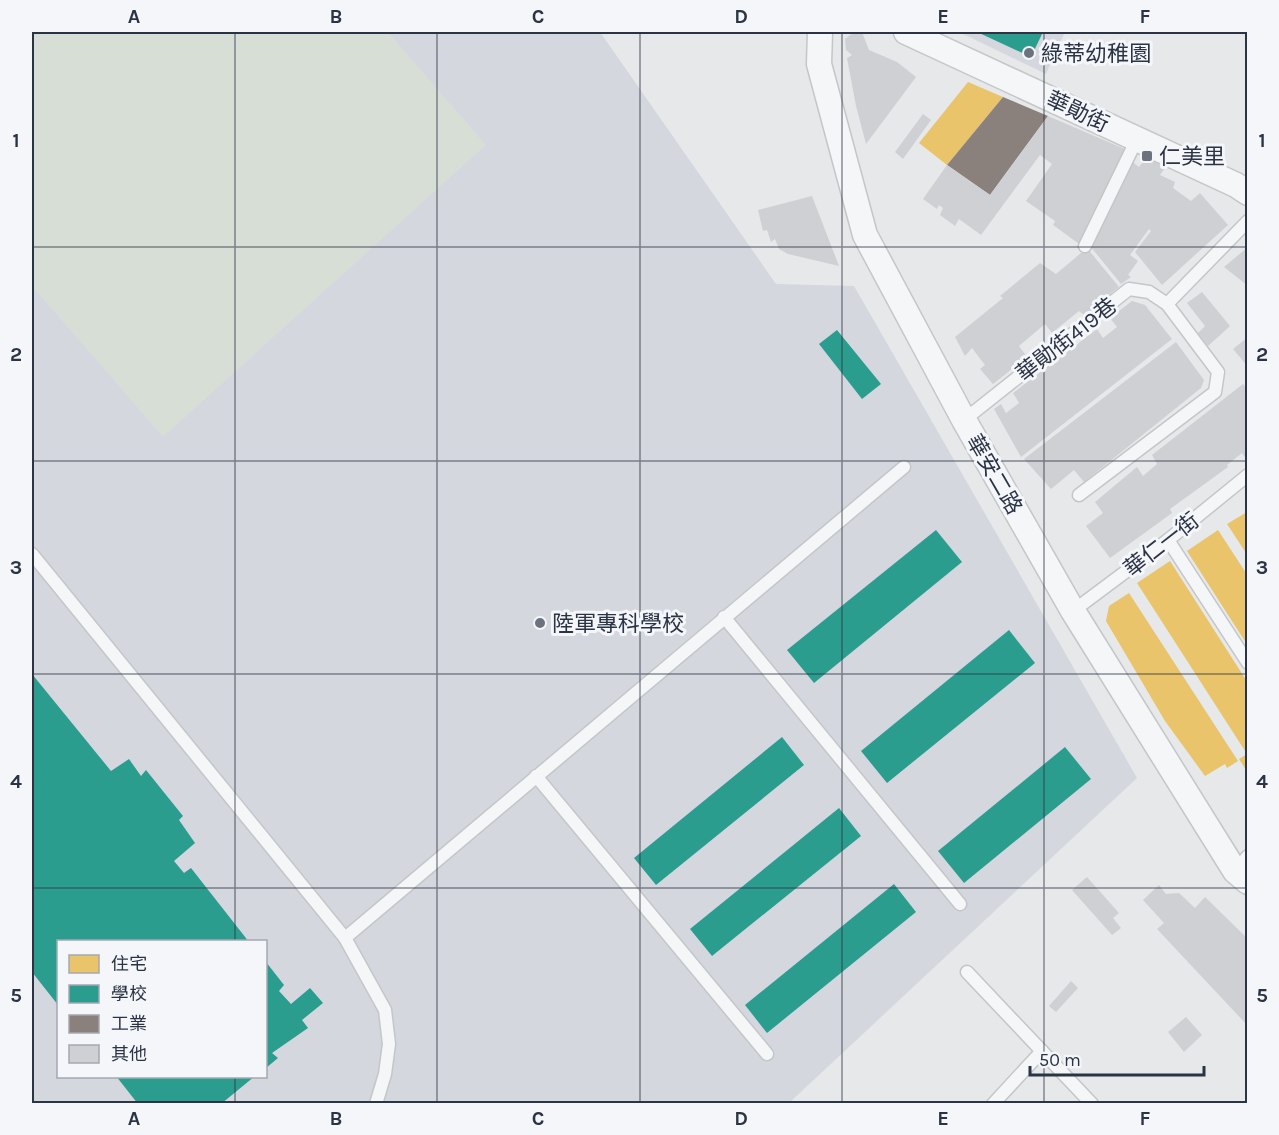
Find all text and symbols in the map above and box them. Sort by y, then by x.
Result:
text: A [128,5,141,28]
text: B [330,5,342,28]
text: C [532,5,544,28]
text: D [734,5,748,28]
text: E [937,5,949,28]
text: F [1140,5,1151,28]
place label: 綠蒂幼稚園 [1041,41,1151,67]
marker: 綠蒂幼稚園 [1022,46,1036,60]
street label: 華勛街 [1042,86,1113,138]
text: 1 [12,129,20,152]
text: 1 [1258,129,1266,152]
place label: 仁美里 [1159,144,1225,170]
marker: 仁美里 [1140,149,1154,163]
street label: 華勛街419巷 [1011,293,1122,387]
text: 2 [10,343,22,366]
text: 2 [1256,343,1268,366]
street label: 華安二路 [961,430,1027,519]
street label: 華仁一街 [1119,507,1204,582]
text: 3 [10,556,22,579]
text: 3 [1256,556,1268,579]
place label: 陸軍專科學校 [552,611,684,637]
marker: 陸軍專科學校 [533,616,547,630]
text: 4 [10,770,22,793]
text: 4 [1256,770,1268,793]
legend [57,940,267,1078]
text: 住宅 [111,953,147,975]
text: 學校 [111,983,147,1005]
text: 5 [10,984,22,1007]
text: 5 [1256,984,1268,1007]
text: 工業 [111,1013,147,1035]
scale bar [1030,1039,1204,1077]
text: 其他 [111,1043,147,1065]
text: 50 m [1039,1049,1081,1071]
text: A [128,1107,141,1130]
text: B [330,1107,342,1130]
text: C [532,1107,544,1130]
text: D [734,1107,748,1130]
text: E [937,1107,949,1130]
text: F [1140,1107,1151,1130]

